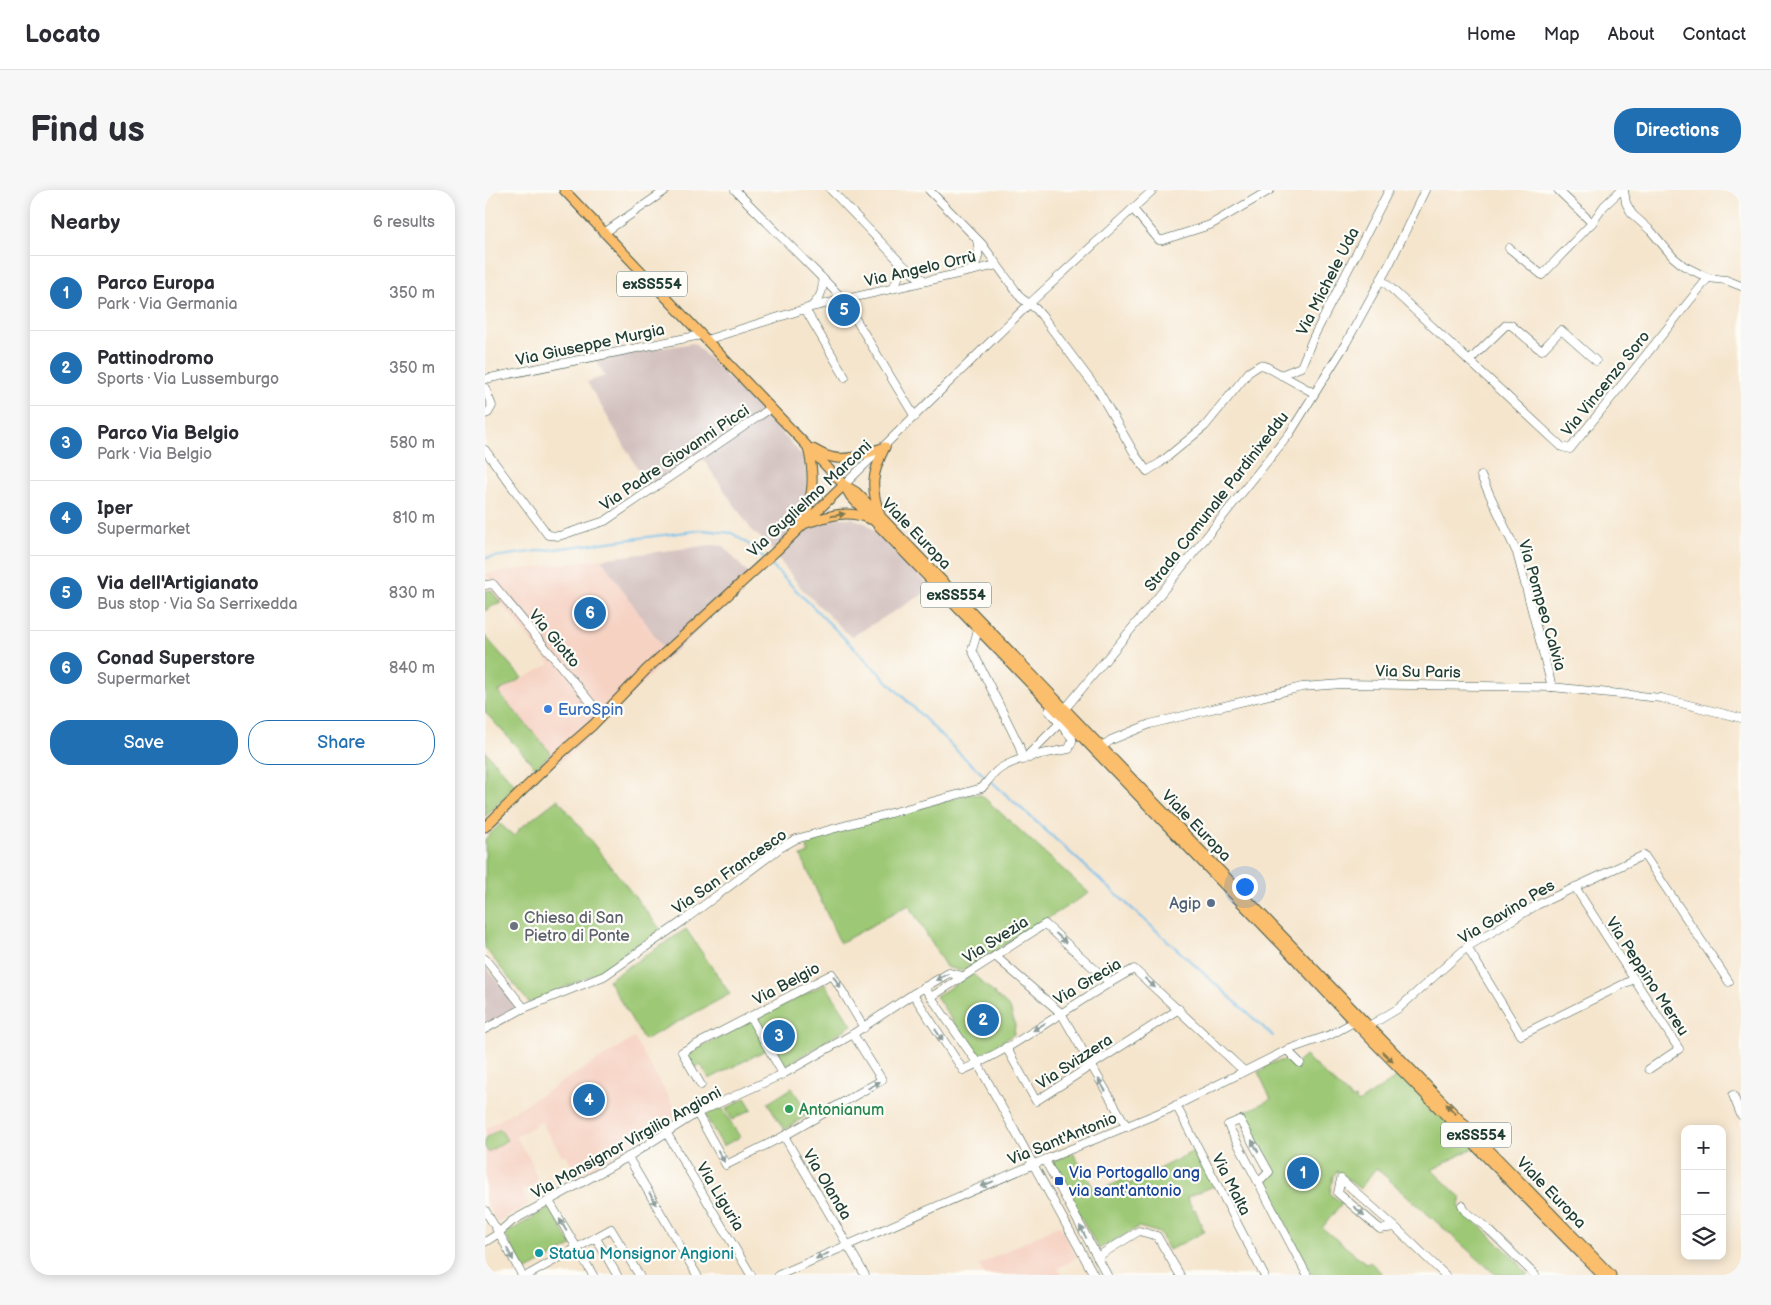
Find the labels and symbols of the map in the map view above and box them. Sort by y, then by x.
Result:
street label: Via Michele Uda [1293,225,1364,339]
street label: Via Angelo Orrù [863,247,978,292]
road number: exSS554 [617,272,687,296]
pin: 5 [828,291,860,329]
street label: Via Giuseppe Murgia [514,320,666,371]
street label: Via Vincenzo Soro [1558,327,1654,440]
street label: Via Padre Giovanni Picci [597,401,753,515]
street label: Strada Comunale Pardinixeddu [1141,408,1293,596]
street label: Via Guglielmo Marconi [744,437,876,562]
street label: Viale Europa [877,494,955,574]
one-way arrow [830,510,846,518]
street label: Via Pompeo Calvia [1514,538,1569,673]
road number: exSS554 [921,582,991,608]
pin: 6 [574,594,606,632]
street label: Via Giotto [524,606,584,672]
street label: Via Su Paris [1375,662,1461,683]
place label: EuroSpin [558,701,623,720]
marker: EuroSpin [542,703,554,715]
street label: Viale Europa [1157,786,1235,866]
street label: Via San Francesco [669,826,791,919]
your location [1232,874,1258,900]
street label: Via Gavino Pes [1455,876,1558,948]
place label: Agip [1169,895,1201,914]
marker: Agip [1205,897,1217,909]
place label: Chiesa di San Pietro di Ponte [524,909,630,946]
street label: Via Svezia [959,913,1032,968]
street label: Via Peppino Mereu [1601,914,1692,1040]
marker: Chiesa di San Pietro di Ponte [508,920,520,932]
one-way arrow [1054,932,1066,944]
street label: Via Grecia [1051,955,1125,1010]
street label: Via Belgio [750,959,823,1010]
one-way arrow [935,973,950,982]
one-way arrow [832,975,841,988]
one-way arrow [1143,977,1155,989]
pin: 2 [967,1001,999,1039]
pin: 3 [763,1017,795,1055]
one-way arrow [1032,1022,1045,1032]
one-way arrow [935,1028,944,1041]
street label: Via Svizzera [1033,1031,1116,1094]
one-way arrow [1382,1051,1394,1063]
one-way arrow [1098,1078,1107,1091]
one-way arrow [868,1080,881,1089]
pin: 4 [573,1081,605,1119]
street label: Via Monsignor Virgilio Angioni [529,1083,725,1203]
place label: Antonianum [799,1101,884,1120]
marker: Antonianum [783,1103,795,1115]
one-way arrow [1445,1104,1457,1116]
street label: Via Sant'Antonio [1005,1109,1120,1170]
road number: exSS554 [1441,1122,1511,1148]
one-way arrow [1251,1139,1259,1154]
street label: Via Olanda [798,1146,855,1224]
one-way arrow [716,1149,725,1162]
street label: Via Malta [1207,1151,1254,1219]
street label: Viale Europa [1512,1153,1590,1233]
pin: 1 [1287,1154,1319,1192]
street label: Via Liguria [692,1159,748,1235]
place label: Via Portogallo ang via sant'antonio [1068,1164,1200,1201]
marker: Via Portogallo ang via sant'antonio [1053,1175,1065,1187]
one-way arrow [980,1181,994,1189]
one-way arrow [648,1193,657,1206]
one-way arrow [1353,1206,1366,1217]
one-way arrow [558,1218,567,1232]
one-way arrow [1079,1226,1088,1239]
place label: Statua Monsignor Angioni [549,1245,734,1264]
one-way arrow [506,1247,514,1261]
marker: Statua Monsignor Angioni [533,1247,545,1259]
one-way arrow [815,1253,829,1261]

